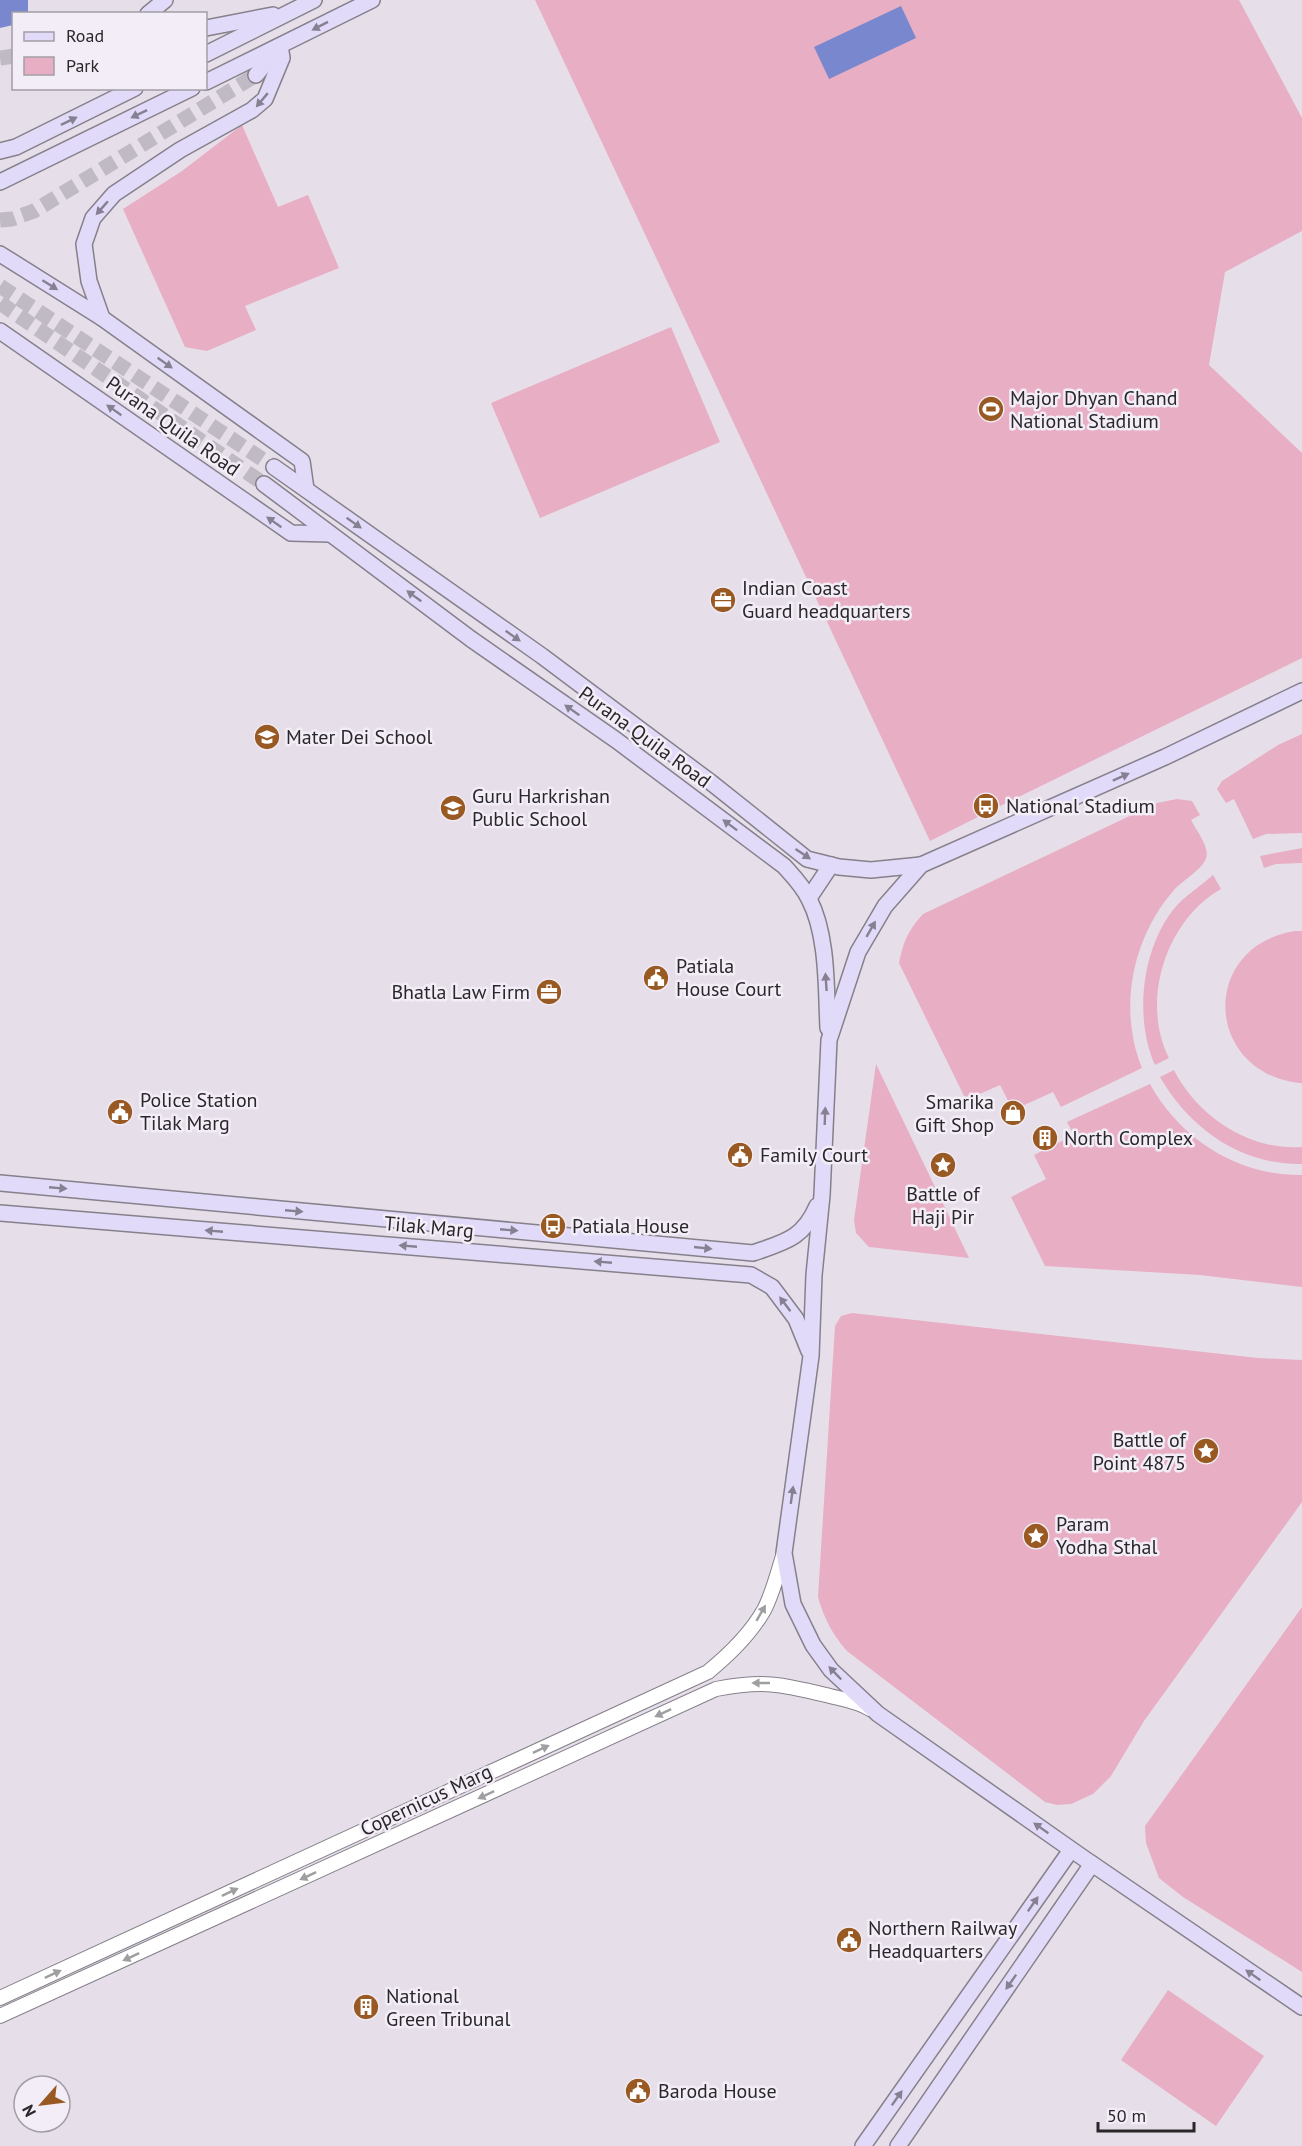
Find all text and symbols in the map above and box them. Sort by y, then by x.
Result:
legend [12,12,207,90]
one-way arrow [311,21,329,31]
text: Road [66,24,104,47]
text: Park [66,54,99,77]
one-way arrow [256,92,269,107]
one-way arrow [131,109,148,118]
one-way arrow [60,116,77,126]
one-way arrow [96,200,109,215]
one-way arrow [42,280,58,291]
one-way arrow [157,357,173,369]
street label: Purana Quila Road [101,370,245,482]
place label: Major Dhyan Chand National Stadium [1010,385,1177,434]
sports icon: Major Dhyan Chand National Stadium [976,394,1006,424]
one-way arrow [107,404,123,416]
one-way arrow [267,516,283,528]
one-way arrow [346,517,362,528]
place label: Indian Coast Guard headquarters [742,575,910,624]
office icon: Indian Coast Guard headquarters [708,585,738,615]
one-way arrow [406,590,422,602]
one-way arrow [505,630,521,642]
street label: Purana Quila Road [574,680,716,794]
one-way arrow [565,704,581,716]
school or university icon: Mater Dei School [252,722,282,752]
place label: Mater Dei School [286,724,433,750]
one-way arrow [1112,772,1129,781]
place label: Guru Harkrishan Public School [472,783,610,832]
bus stop icon: National Stadium [971,791,1001,821]
school or university icon: Guru Harkrishan Public School [438,793,468,823]
place label: National Stadium [1006,793,1155,819]
one-way arrow [722,819,738,831]
one-way arrow [794,848,810,860]
one-way arrow [866,921,877,937]
place label: Patiala House Court [676,953,781,1002]
public building icon: Patiala House Court [641,963,671,993]
one-way arrow [821,972,830,991]
office icon: Bhatla Law Firm [534,977,564,1007]
place label: Bhatla Law Firm [391,979,530,1005]
place label: Police Station Tilak Marg [140,1087,258,1136]
place label: Smarika Gift Shop [915,1089,994,1138]
public building icon: Police Station Tilak Marg [105,1097,135,1127]
shop icon: Smarika Gift Shop [998,1098,1028,1128]
one-way arrow [821,1106,830,1125]
building icon: North Complex [1030,1123,1060,1153]
place label: North Complex [1064,1125,1193,1151]
public building icon: Family Court [725,1140,755,1170]
place label: Family Court [760,1142,868,1168]
place icon: Battle of Haji Pir [928,1150,958,1180]
place label: Battle of Haji Pir [906,1181,981,1230]
one-way arrow [49,1183,68,1193]
one-way arrow [285,1206,304,1216]
street label: Tilak Marg [383,1210,475,1244]
bus stop icon: Patiala House [538,1211,568,1241]
place label: Patiala House [572,1213,689,1239]
one-way arrow [500,1225,519,1235]
one-way arrow [204,1226,223,1235]
one-way arrow [399,1242,418,1251]
one-way arrow [694,1243,713,1253]
one-way arrow [593,1258,612,1267]
one-way arrow [780,1297,792,1312]
place label: Battle of Point 4875 [1093,1427,1188,1476]
place icon: Battle of Point 4875 [1191,1436,1221,1466]
one-way arrow [788,1485,797,1504]
place label: Param Yodha Sthal [1056,1511,1157,1560]
place icon: Param Yodha Sthal [1021,1521,1051,1551]
one-way arrow [756,1604,766,1621]
one-way arrow [829,1667,843,1681]
one-way arrow [752,1678,771,1688]
one-way arrow [654,1709,672,1719]
one-way arrow [532,1744,549,1753]
street label: Copernicus Marg [356,1758,496,1842]
one-way arrow [477,1790,494,1799]
one-way arrow [1034,1822,1050,1834]
one-way arrow [300,1871,317,1880]
one-way arrow [222,1888,239,1897]
one-way arrow [1027,1896,1038,1912]
place label: Northern Railway Headquarters [868,1915,1018,1964]
public building icon: Northern Railway Headquarters [834,1925,864,1955]
one-way arrow [122,1952,139,1961]
one-way arrow [45,1969,62,1978]
one-way arrow [1246,1969,1262,1981]
one-way arrow [1005,1973,1017,1989]
place label: National Green Tribunal [386,1983,510,2032]
building icon: National Green Tribunal [351,1992,381,2022]
north arrow [12,2074,72,2134]
public building icon: Baroda House [623,2076,653,2106]
place label: Baroda House [658,2078,777,2104]
one-way arrow [891,2091,903,2107]
scale bar [1098,2095,1194,2133]
text: N [17,2102,40,2120]
text: 50 m [1107,2104,1146,2127]

